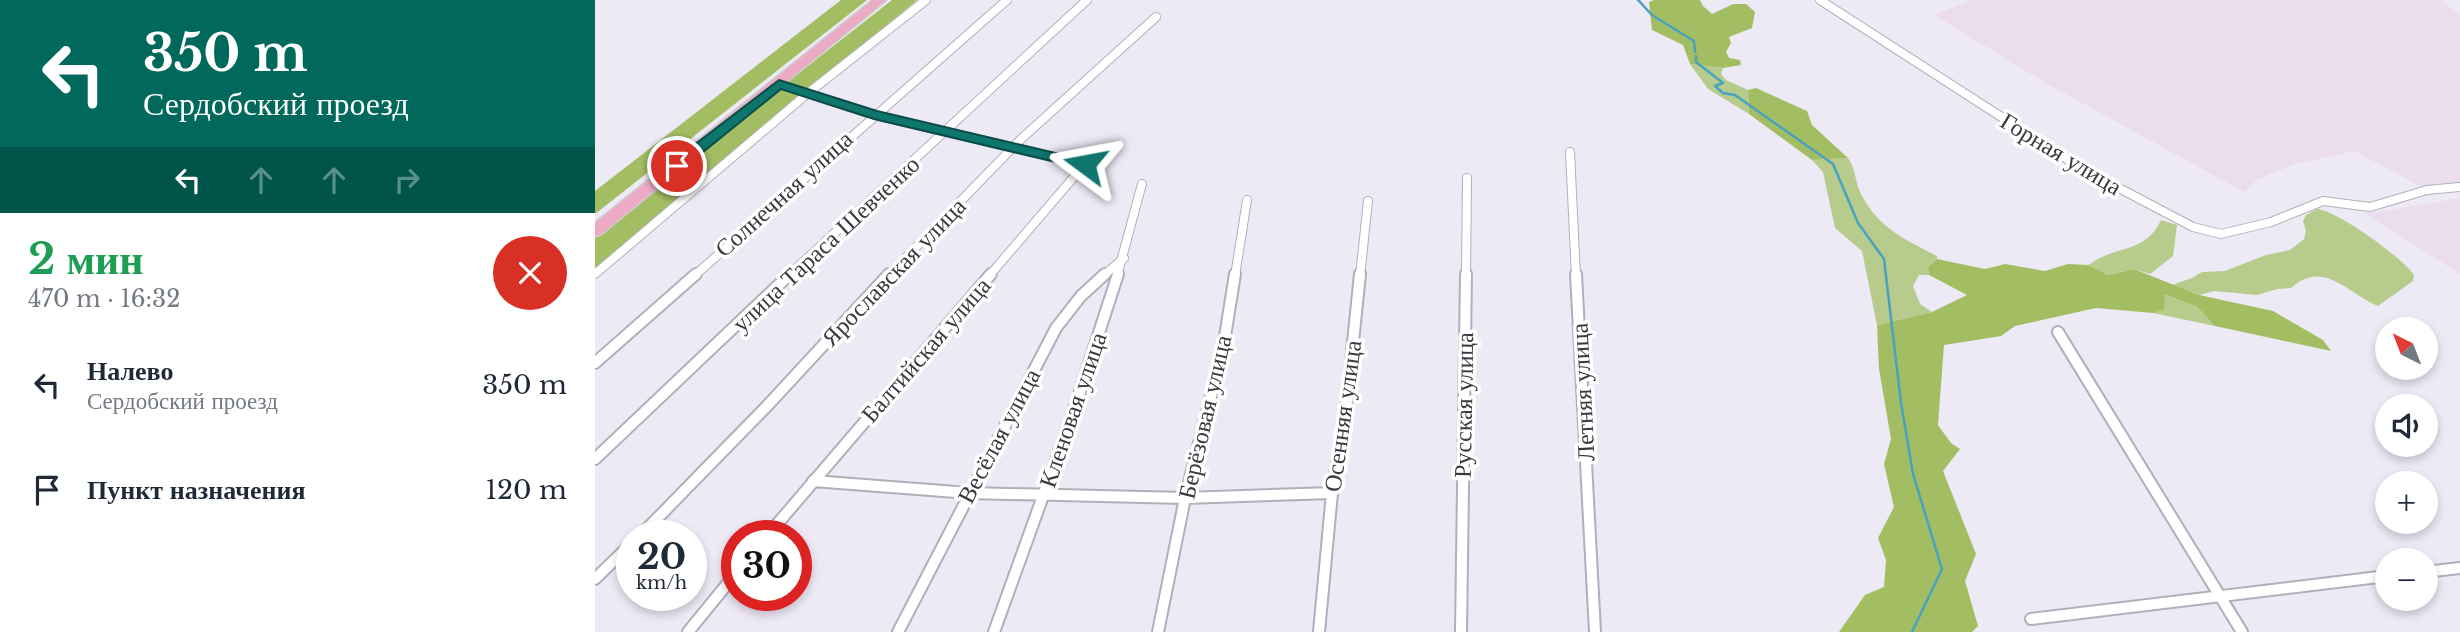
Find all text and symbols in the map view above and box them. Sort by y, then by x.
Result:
text: 350 m [143,23,308,84]
icon: left [28,28,119,119]
text: Сердобский проезд [143,84,409,124]
street label: Горная улица [1995,106,2128,201]
street label: Солнечная улица [709,124,859,263]
position arrow [1048,127,1122,201]
pin [647,136,707,196]
icon: arrive [658,147,696,185]
street label: улица Тараса Шевченко [726,149,925,338]
icon: left [169,161,207,199]
icon: ahead [242,161,280,199]
icon: ahead [315,161,353,199]
icon: right [388,161,426,199]
street label: Ярославская улица [816,191,972,352]
text: 2 мин [28,233,144,285]
button: close [493,236,567,310]
street label: Балтийская улица [855,271,997,428]
text: 470 m · 16:32 [28,285,180,313]
north arrow [2375,317,2438,380]
map controls [2375,317,2438,611]
street label: Летняя улица [1564,322,1601,462]
street label: Кленовая улица [1032,328,1113,491]
street label: Берёзовая улица [1172,332,1238,502]
street label: Русская улица [1448,332,1479,478]
street label: Осенняя улица [1318,338,1368,494]
text: Налево [87,355,173,387]
street label: Весёлая улица [951,363,1046,508]
icon: left [28,366,66,404]
text: 350 m [482,369,567,401]
text: Сердобский проезд [87,387,278,415]
button: sound [2375,394,2438,457]
icon: arrive [28,471,66,509]
button: + [2375,471,2438,534]
text: Пункт назначения [87,474,305,506]
text: 120 m [485,474,567,506]
speed limit sign: 30 [721,520,812,611]
text: 20 [637,535,686,578]
button: − [2375,548,2438,611]
text: km/h [636,572,687,594]

